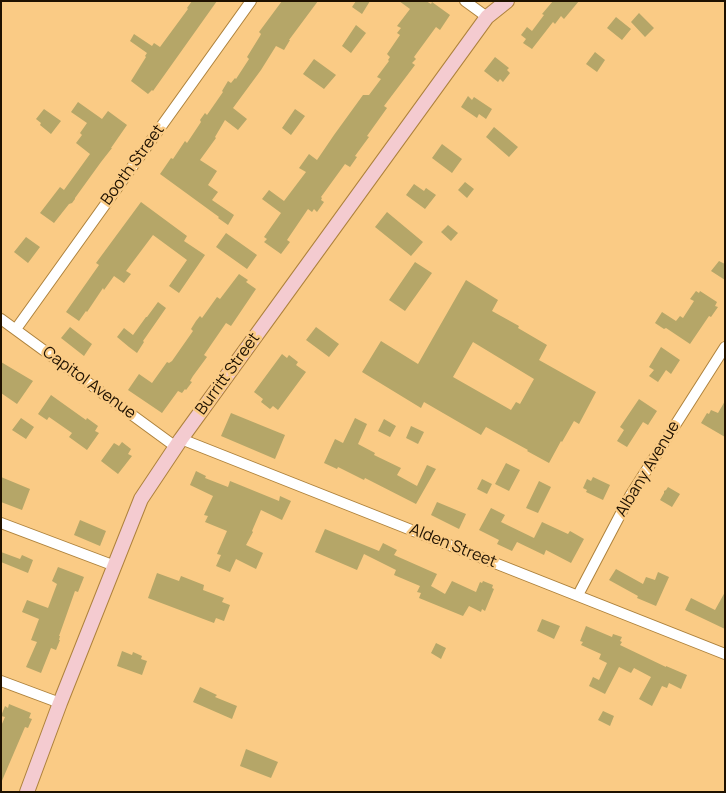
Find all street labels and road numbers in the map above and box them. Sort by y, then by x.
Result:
street label: Booth Street [97,121,169,209]
street label: Burritt Street [192,329,264,419]
street label: Capitol Avenue [39,343,139,423]
street label: Albany Avenue [612,418,684,520]
street label: Alden Street [407,520,499,572]

